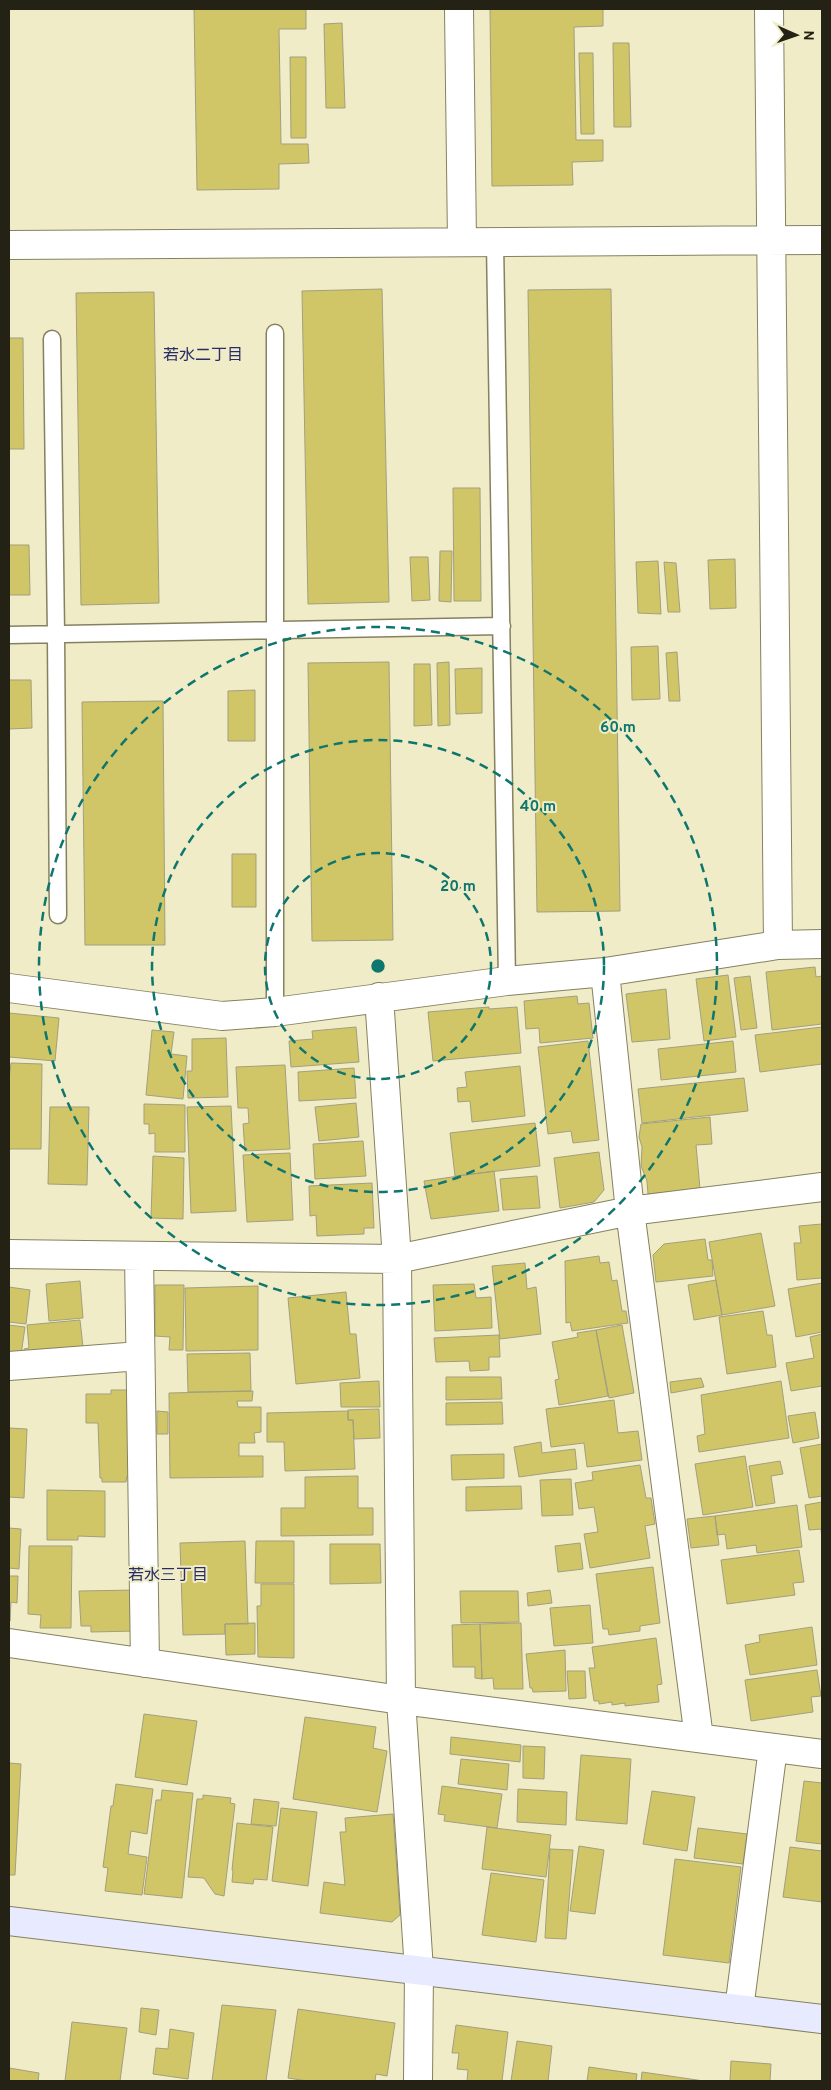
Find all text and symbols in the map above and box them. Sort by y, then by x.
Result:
north arrow [771,10,821,60]
text: N [799,30,816,41]
district label: 若水二丁目 [163,346,243,366]
text: 60 m [600,719,636,738]
text: 40 m [520,798,556,817]
text: 20 m [440,878,476,897]
centre of rings [369,957,387,975]
district label: 若水三丁目 [128,1566,208,1586]

